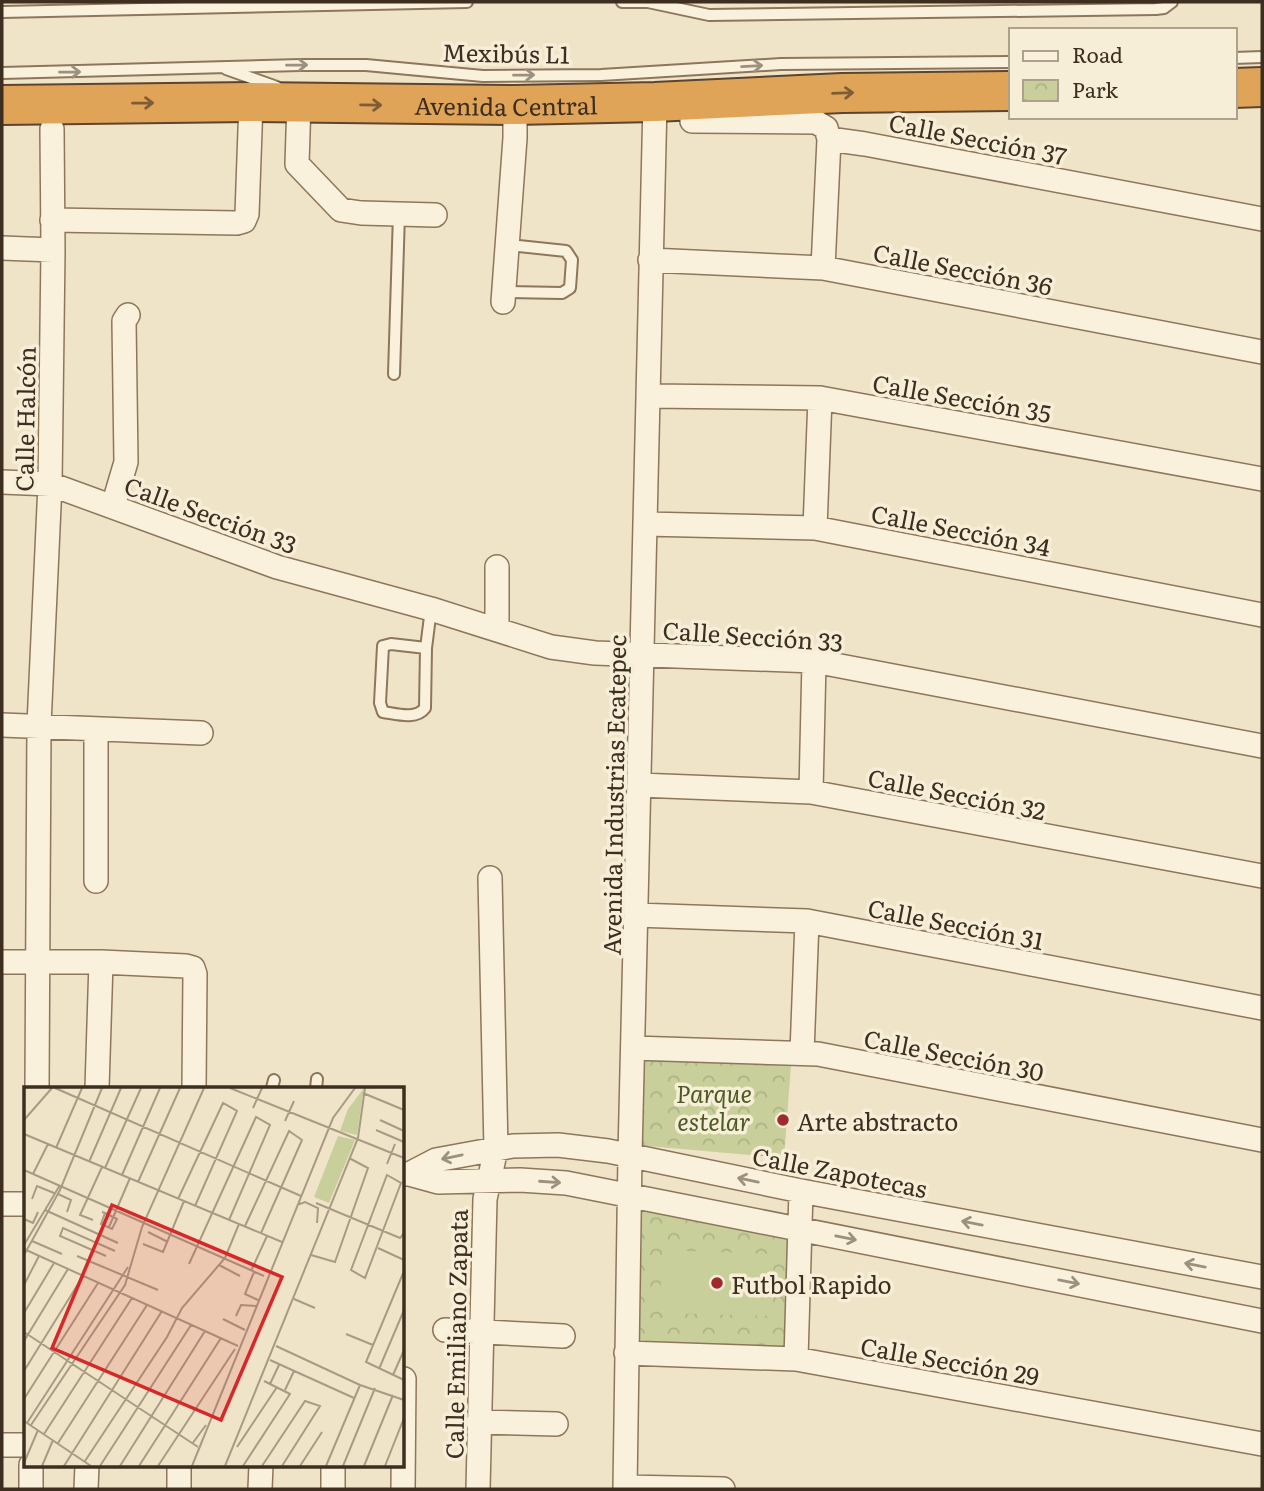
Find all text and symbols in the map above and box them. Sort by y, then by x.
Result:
legend [1009,28,1236,119]
street label: Mexibús L1 [442,33,570,71]
text: Road [1072,38,1123,69]
one-way arrow [286,58,309,72]
one-way arrow [740,59,763,72]
one-way arrow [58,65,81,78]
one-way arrow [513,68,536,82]
text: Park [1072,73,1118,104]
street label: Avenida Central [414,86,598,123]
one-way arrow [831,86,854,100]
one-way arrow [132,96,155,110]
one-way arrow [359,98,382,111]
street label: Calle Sección 37 [886,104,1070,172]
street label: Calle Sección 36 [871,233,1056,303]
street label: Calle Halcón [5,346,43,492]
street label: Calle Sección 35 [870,364,1054,430]
street label: Calle Sección 33 [120,467,302,561]
street label: Calle Sección 34 [868,494,1054,564]
street label: Calle Sección 33 [661,611,845,659]
street label: Avenida Industrias Ecatepec [593,634,633,956]
street label: Calle Sección 32 [865,759,1049,827]
street label: Calle Sección 31 [865,889,1047,957]
street label: Calle Sección 30 [861,1019,1047,1089]
park label: Parque estelar [676,1075,752,1138]
inset map [24,1087,404,1466]
place label: Arte abstracto [797,1103,958,1138]
marker: Arte abstracto [775,1112,791,1128]
street label: Calle Zapotecas [750,1137,930,1205]
one-way arrow [441,1150,464,1164]
one-way arrow [737,1173,760,1187]
one-way arrow [538,1176,561,1189]
street label: Calle Emiliano Zapata [435,1208,475,1459]
one-way arrow [961,1216,983,1229]
one-way arrow [834,1231,857,1245]
one-way arrow [1184,1258,1207,1271]
place label: Futbol Rapido [731,1266,892,1301]
marker: Futbol Rapido [709,1275,725,1291]
one-way arrow [1057,1276,1080,1290]
street label: Calle Sección 29 [858,1327,1042,1393]

